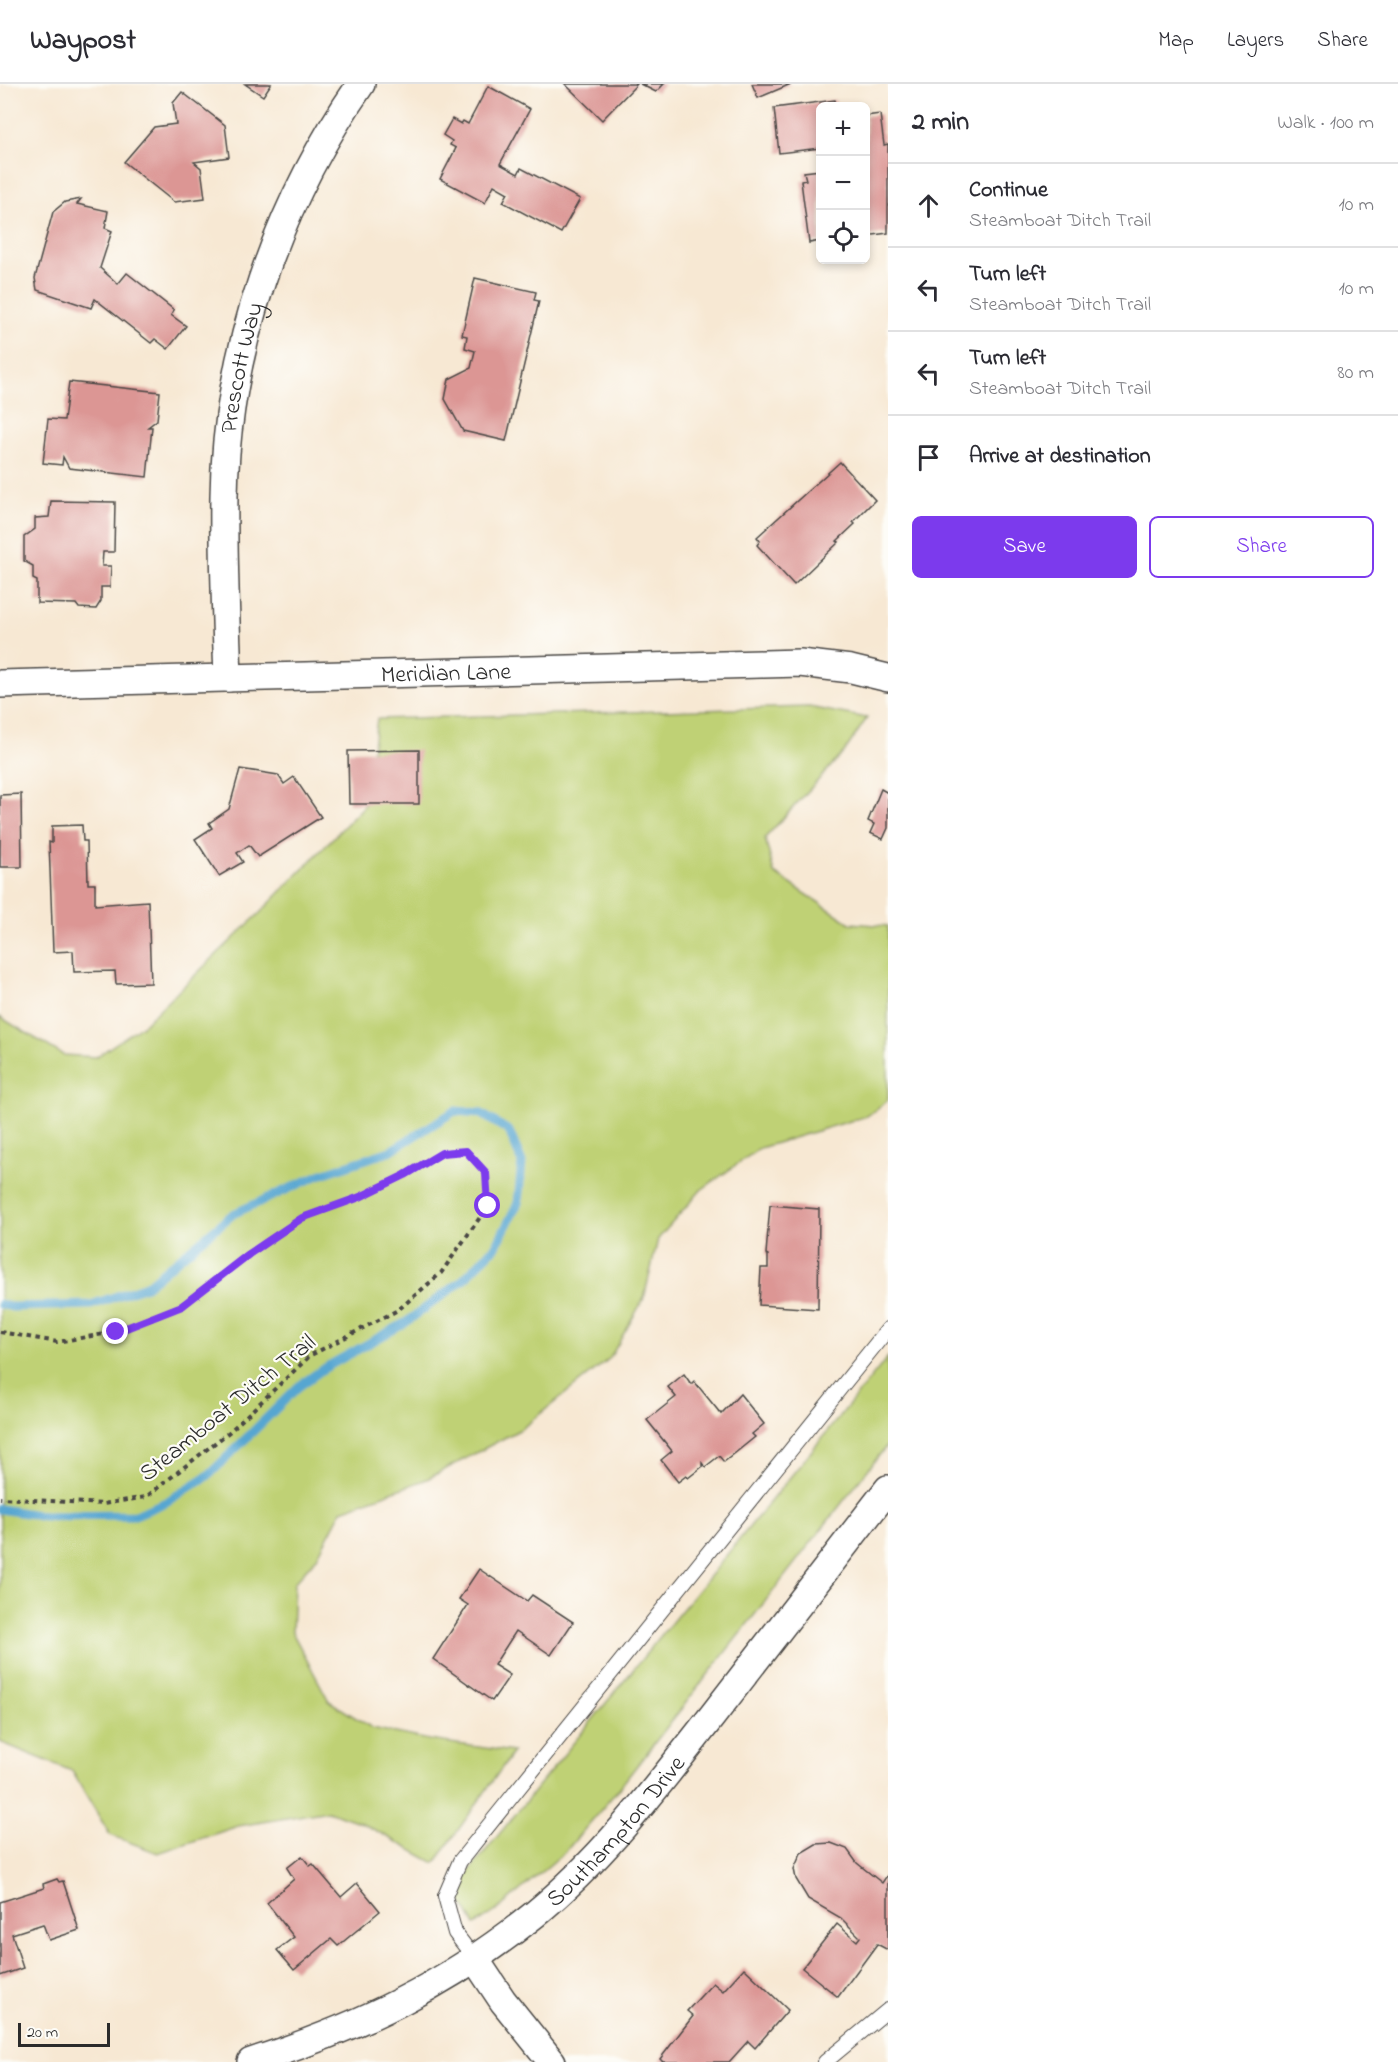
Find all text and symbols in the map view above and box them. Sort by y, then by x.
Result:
text: Waypost [30,21,136,62]
text: Map [1158,26,1194,56]
text: Layers [1227,26,1284,56]
text: Share [1317,26,1368,56]
map controls [816,102,870,264]
button: + [816,102,870,156]
text: 2 min [912,104,969,142]
text: Walk · 100 m [1277,109,1374,138]
button: − [816,156,870,210]
text: Continue [969,175,1048,207]
icon: ahead [912,189,945,222]
text: 10 m [1338,191,1374,220]
text: Steamboat Ditch Trail [969,207,1151,236]
button: locate [816,210,870,264]
text: Turn left [969,259,1046,291]
icon: left [912,273,945,306]
text: 10 m [1338,275,1374,304]
text: Steamboat Ditch Trail [969,291,1151,320]
street label: Prescott Way [213,298,275,435]
text: Turn left [969,343,1046,375]
icon: left [912,357,945,390]
text: 80 m [1337,359,1374,388]
text: Steamboat Ditch Trail [969,375,1151,404]
icon: arrive [912,441,945,474]
text: Arrive at destination [969,441,1151,473]
button: Save [912,516,1137,578]
button: Share [1149,516,1374,578]
street label: Meridian Lane [380,656,512,694]
route start [474,1192,500,1218]
route end [102,1318,128,1344]
street label: Steamboat Ditch Trail [133,1327,325,1491]
street label: Southampton Drive [539,1749,695,1917]
scale bar [18,2020,110,2048]
text: 20 m [27,2021,58,2045]

